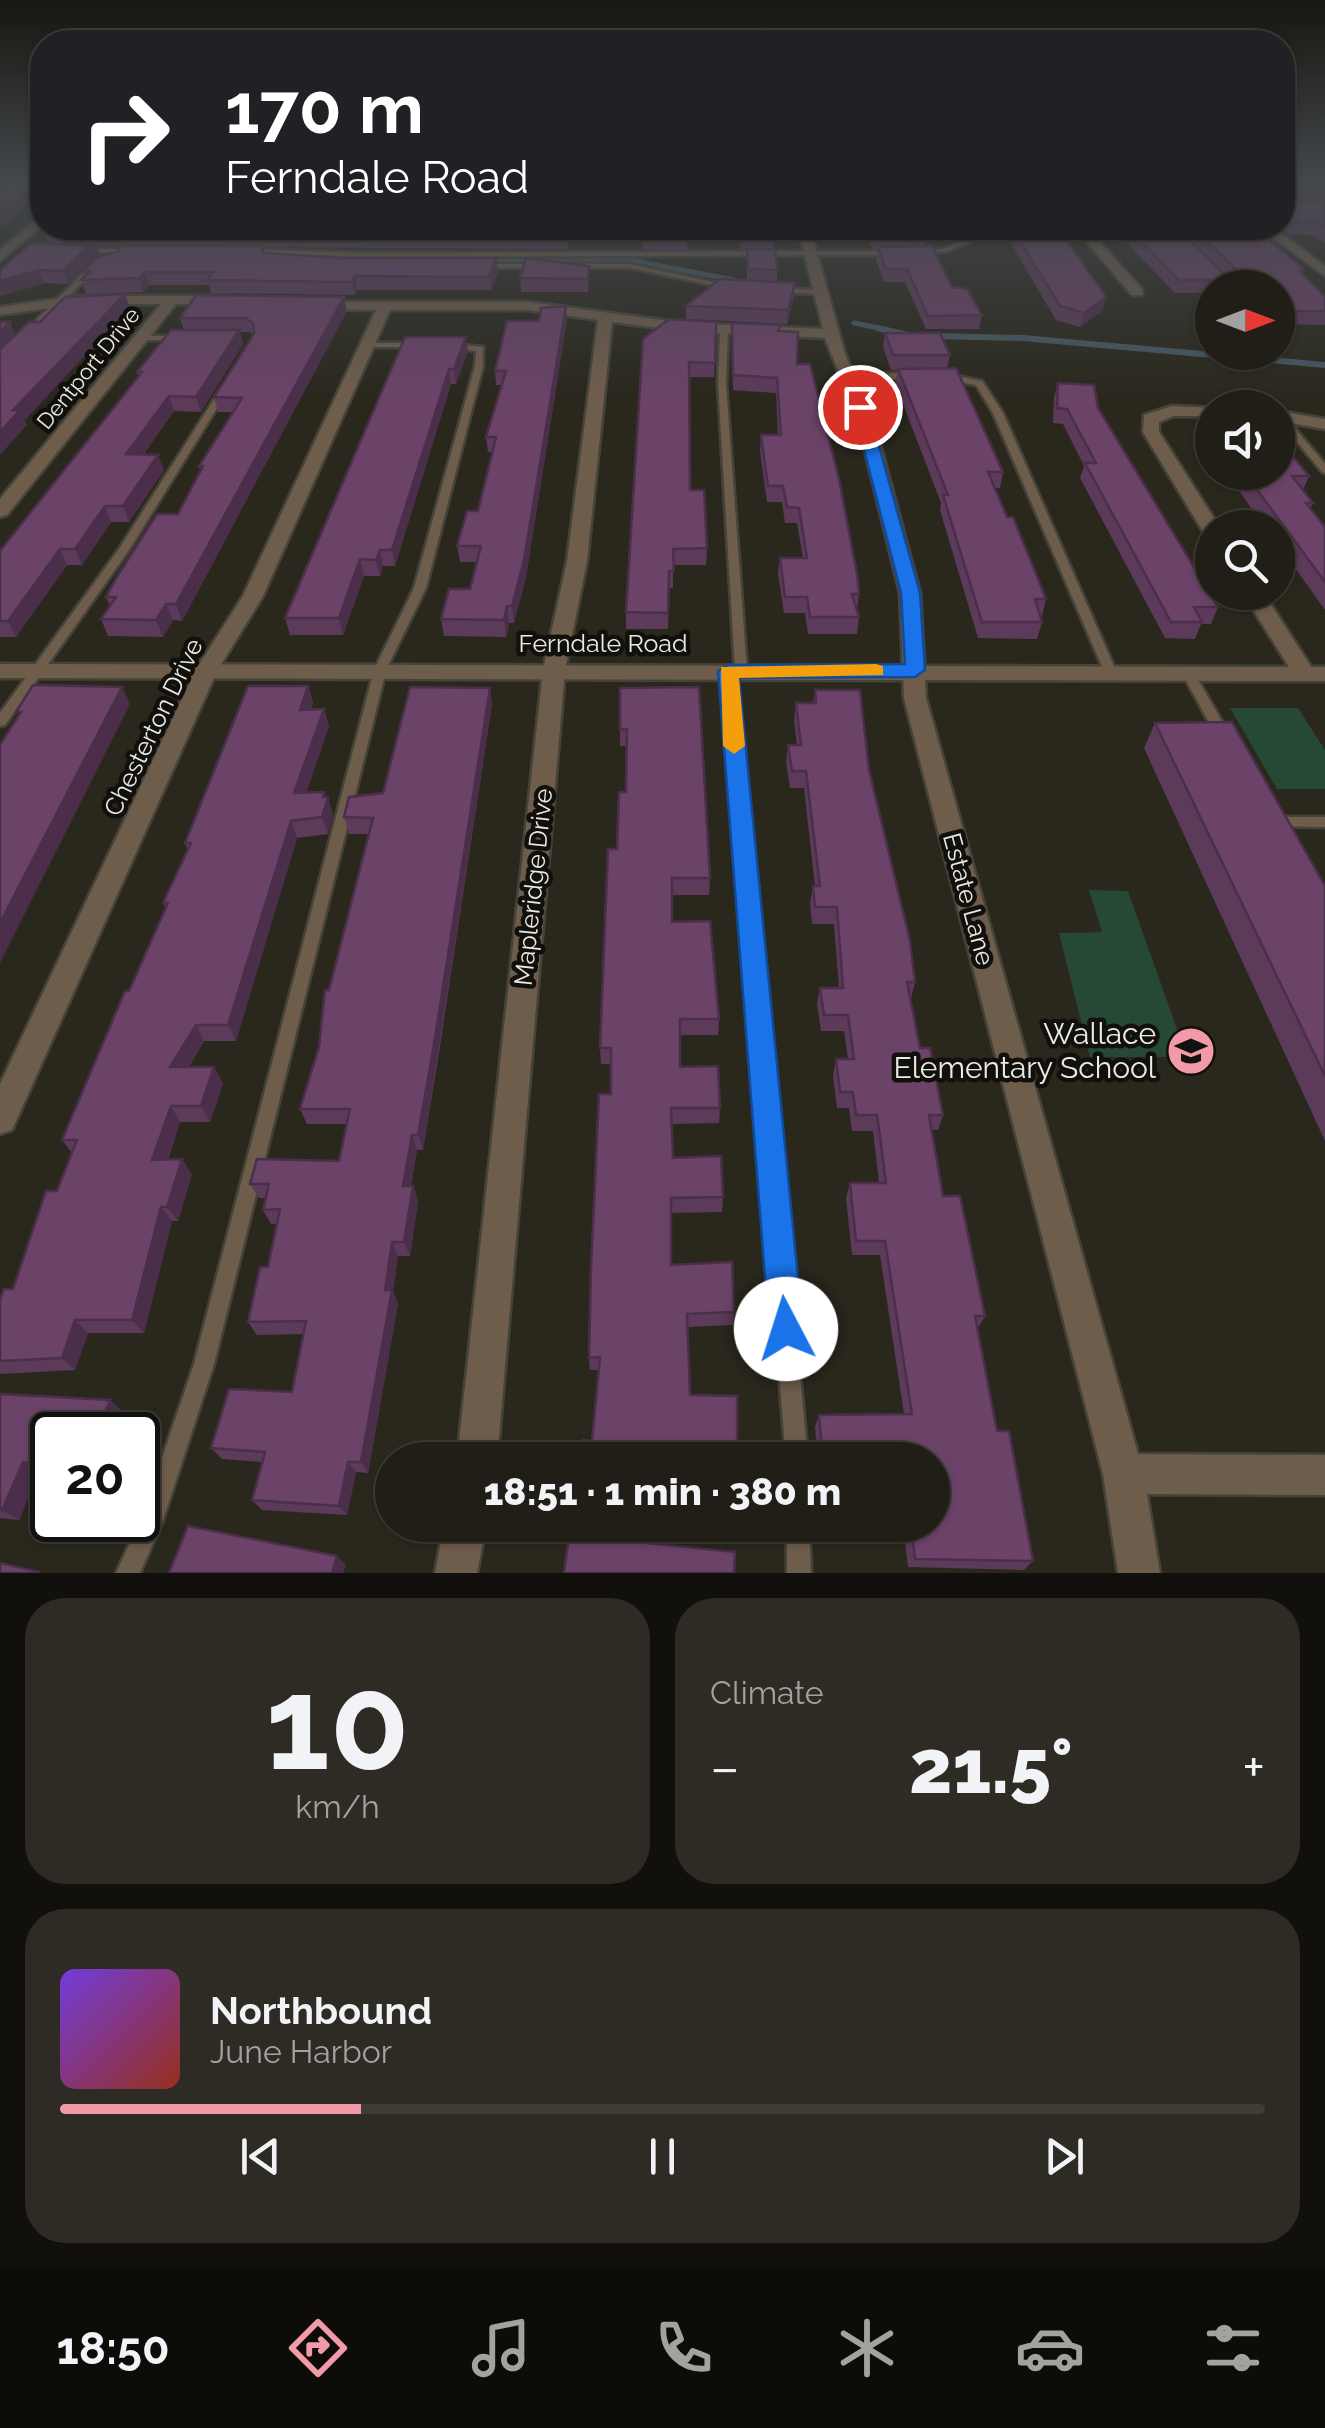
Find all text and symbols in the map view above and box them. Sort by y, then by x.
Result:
text: 170 m [225,67,424,149]
icon: right [60,70,190,200]
text: Ferndale Road [225,151,529,204]
north arrow [1195,270,1295,370]
map controls [1195,270,1295,610]
street label: Dentport Drive [31,302,145,434]
pin [818,365,903,450]
icon: arrive [833,380,888,435]
button: sound [1195,390,1295,490]
button: search [1195,510,1295,610]
street label: Ferndale Road [519,628,687,658]
street label: Chesterton Drive [97,633,209,821]
street label: Mapleridge Drive [508,787,558,987]
street label: Estate Lane [937,830,1001,968]
place label: Wallace Elementary School [893,1016,1157,1085]
school or university icon: Wallace Elementary School [1165,1025,1217,1077]
position arrow [734,1277,838,1381]
speed limit sign: 20 [30,1412,160,1542]
text: 18:51 · 1 min · 380 m [484,1469,841,1514]
text: 10 [265,1647,410,1799]
text: Climate [710,1674,824,1711]
text: 21.5° [909,1722,1073,1811]
text: − [710,1735,740,1800]
text: + [1242,1735,1265,1800]
text: km/h [295,1788,380,1825]
text: Northbound [210,1988,432,2033]
text: June Harbor [210,2033,392,2070]
icon: previous [233,2129,288,2184]
icon: pause [635,2129,690,2184]
icon: next [1037,2129,1092,2184]
icon: directions [283,2313,353,2383]
icon: music [466,2313,536,2383]
icon: phone [649,2313,719,2383]
icon: climate [832,2313,902,2383]
icon: car [1015,2313,1085,2383]
icon: filters [1198,2313,1268,2383]
text: 18:50 [57,2322,170,2375]

